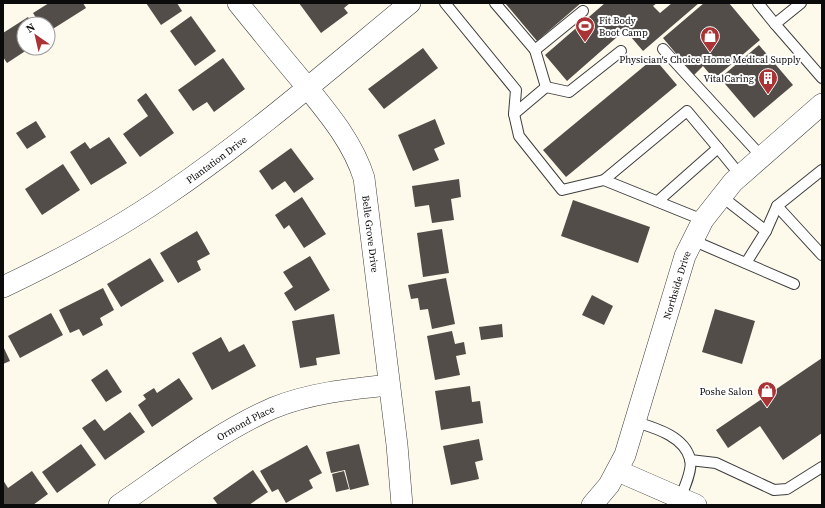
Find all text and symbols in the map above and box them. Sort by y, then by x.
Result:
place label: Fit Body Boot Camp [599,14,648,39]
sports icon: Fit Body Boot Camp [574,15,596,43]
north arrow [16,16,56,56]
text: N [23,20,38,37]
shop icon: Physician's Choice Home Medical Supply [699,25,721,53]
place label: Physician's Choice Home Medical Supply [619,53,802,66]
building icon: VitalCaring [757,67,779,95]
place label: VitalCaring [703,72,754,85]
street label: Plantation Drive [183,132,249,186]
street label: Belle Grove Drive [360,194,382,273]
street label: Northside Drive [660,248,693,321]
shop icon: Poshe Salon [756,380,778,408]
place label: Poshe Salon [699,385,753,398]
street label: Ormond Place [214,402,276,443]

